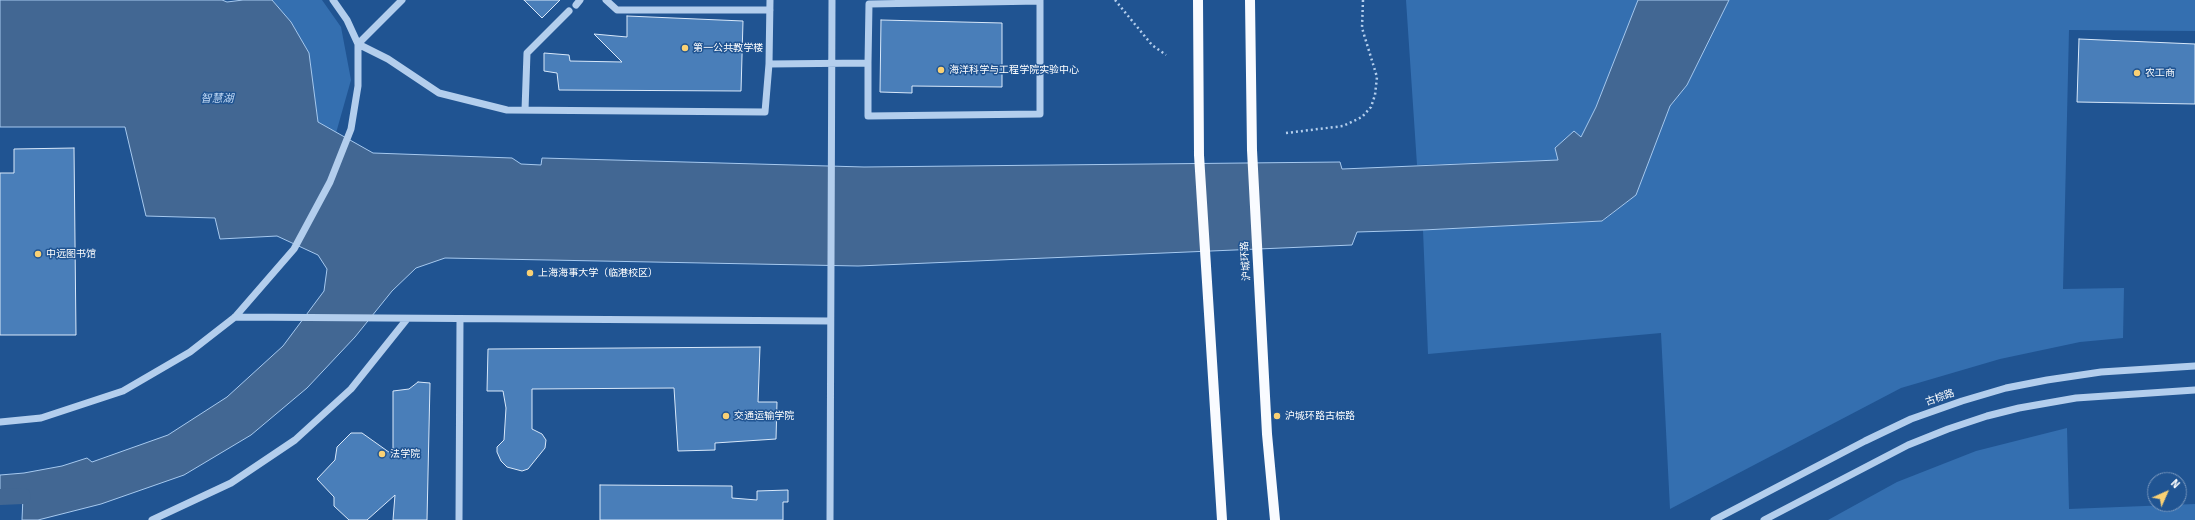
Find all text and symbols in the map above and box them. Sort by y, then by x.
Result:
place label: 第一公共教学楼 [693,42,763,54]
marker: 第一公共教学楼 [680,43,690,53]
place label: 海洋科学与工程学院实验中心 [949,64,1079,76]
marker: 海洋科学与工程学院实验中心 [936,65,946,75]
place label: 农工商 [2145,67,2175,79]
marker: 农工商 [2132,68,2142,78]
water label: 智慧湖 [201,92,233,106]
street label: 沪城环路 [1239,241,1253,281]
place label: 中远图书馆 [46,248,96,260]
marker: 中远图书馆 [33,249,43,259]
place label: 上海海事大学（临港校区） [538,267,658,279]
marker: 上海海事大学（临港校区） [525,268,535,278]
street label: 古棕路 [1924,387,1956,409]
place label: 交通运输学院 [734,410,794,422]
place label: 沪城环路古棕路 [1285,410,1355,422]
marker: 交通运输学院 [721,411,731,421]
marker: 沪城环路古棕路 [1272,411,1282,421]
place label: 法学院 [390,448,420,460]
marker: 法学院 [377,449,387,459]
north arrow [2147,472,2187,512]
text: N [2168,477,2182,491]

